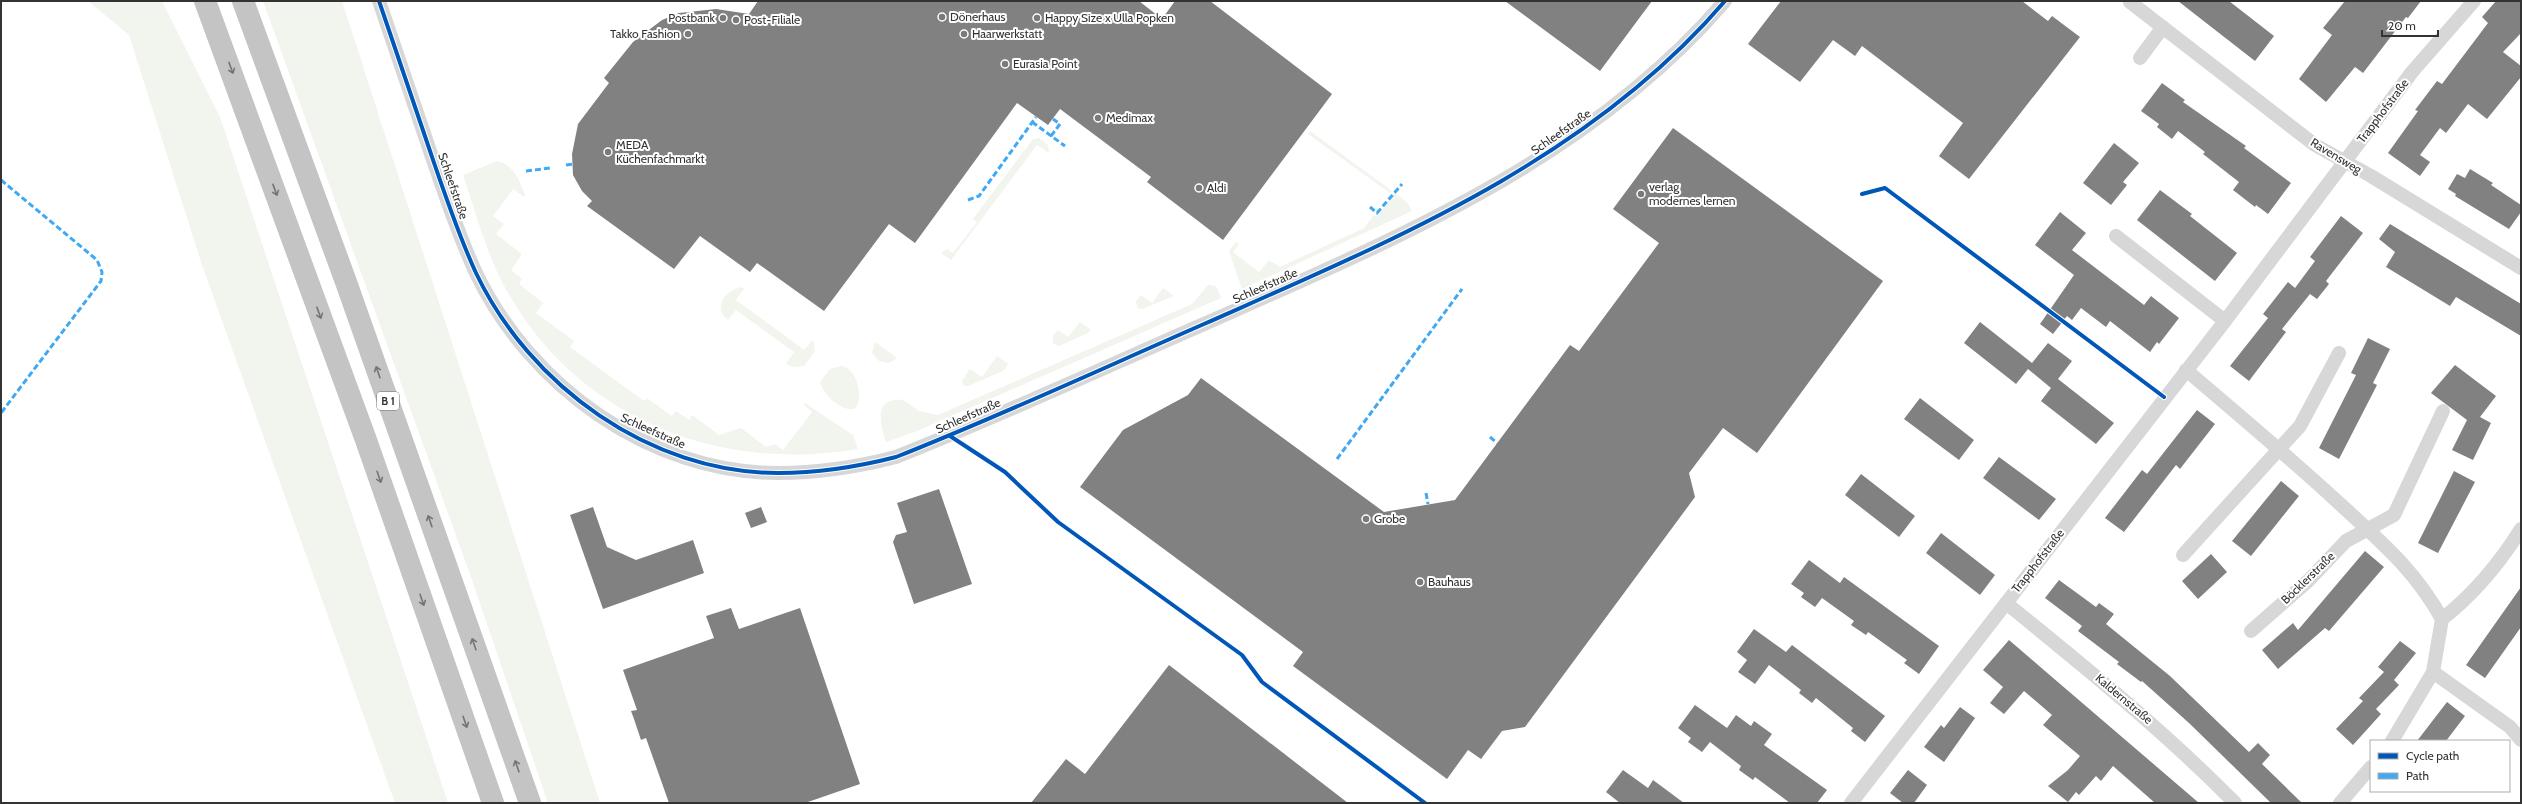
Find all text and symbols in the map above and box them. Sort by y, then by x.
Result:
place label: Dönerhaus [950,9,1005,24]
place label: Postbank [668,10,716,25]
place label: Happy Size x Ulla Popken [1045,10,1174,25]
place label: Post-Filiale [744,12,800,27]
marker: Dönerhaus [937,12,947,22]
scale bar [2382,12,2438,38]
marker: Postbank [718,13,728,23]
marker: Happy Size x Ulla Popken [1032,13,1042,23]
marker: Post-Filiale [731,15,741,25]
text: 20 m [2388,18,2416,33]
place label: Takko Fashion [610,26,680,41]
place label: Haarwerkstatt [972,26,1042,41]
marker: Takko Fashion [683,29,693,39]
marker: Haarwerkstatt [959,29,969,39]
place label: Eurasia Point [1013,56,1078,71]
marker: Eurasia Point [1000,59,1010,69]
one-way arrow [227,62,235,74]
street label: Trapphofstraße [2354,76,2412,146]
street label: Schleefstraße [1528,106,1593,158]
place label: Medimax [1106,110,1153,125]
marker: Medimax [1093,113,1103,123]
street label: Ravensweg [2308,134,2365,177]
place label: MEDA Küchenfachmarkt [616,137,705,166]
marker: MEDA Küchenfachmarkt [603,147,613,157]
street label: Schleefstraße [435,151,472,221]
place label: verlag modernes lernen [1649,179,1736,208]
place label: Aldi [1207,180,1226,195]
marker: Aldi [1194,183,1204,193]
one-way arrow [272,184,279,197]
marker: verlag modernes lernen [1636,189,1646,199]
street label: Schleefstraße [1230,265,1300,307]
one-way arrow [316,306,324,318]
one-way arrow [374,366,381,379]
road number: B 1 [377,392,399,410]
street label: Schleefstraße [933,395,1003,437]
street label: Schleefstraße [618,410,688,452]
one-way arrow [375,471,383,483]
place label: Grobe [1374,511,1405,526]
marker: Grobe [1361,514,1371,524]
one-way arrow [426,515,434,527]
street label: Trapphofstraße [2008,526,2067,596]
street label: Böcklerstraße [2278,548,2338,607]
place label: Bauhaus [1428,574,1471,589]
marker: Bauhaus [1415,577,1425,587]
one-way arrow [418,593,426,605]
one-way arrow [469,638,477,650]
street label: Kaldernstraße [2093,670,2156,727]
one-way arrow [461,716,469,728]
legend [2370,740,2510,792]
text: Cycle path [2406,748,2459,763]
one-way arrow [512,761,520,773]
text: Path [2406,768,2429,783]

